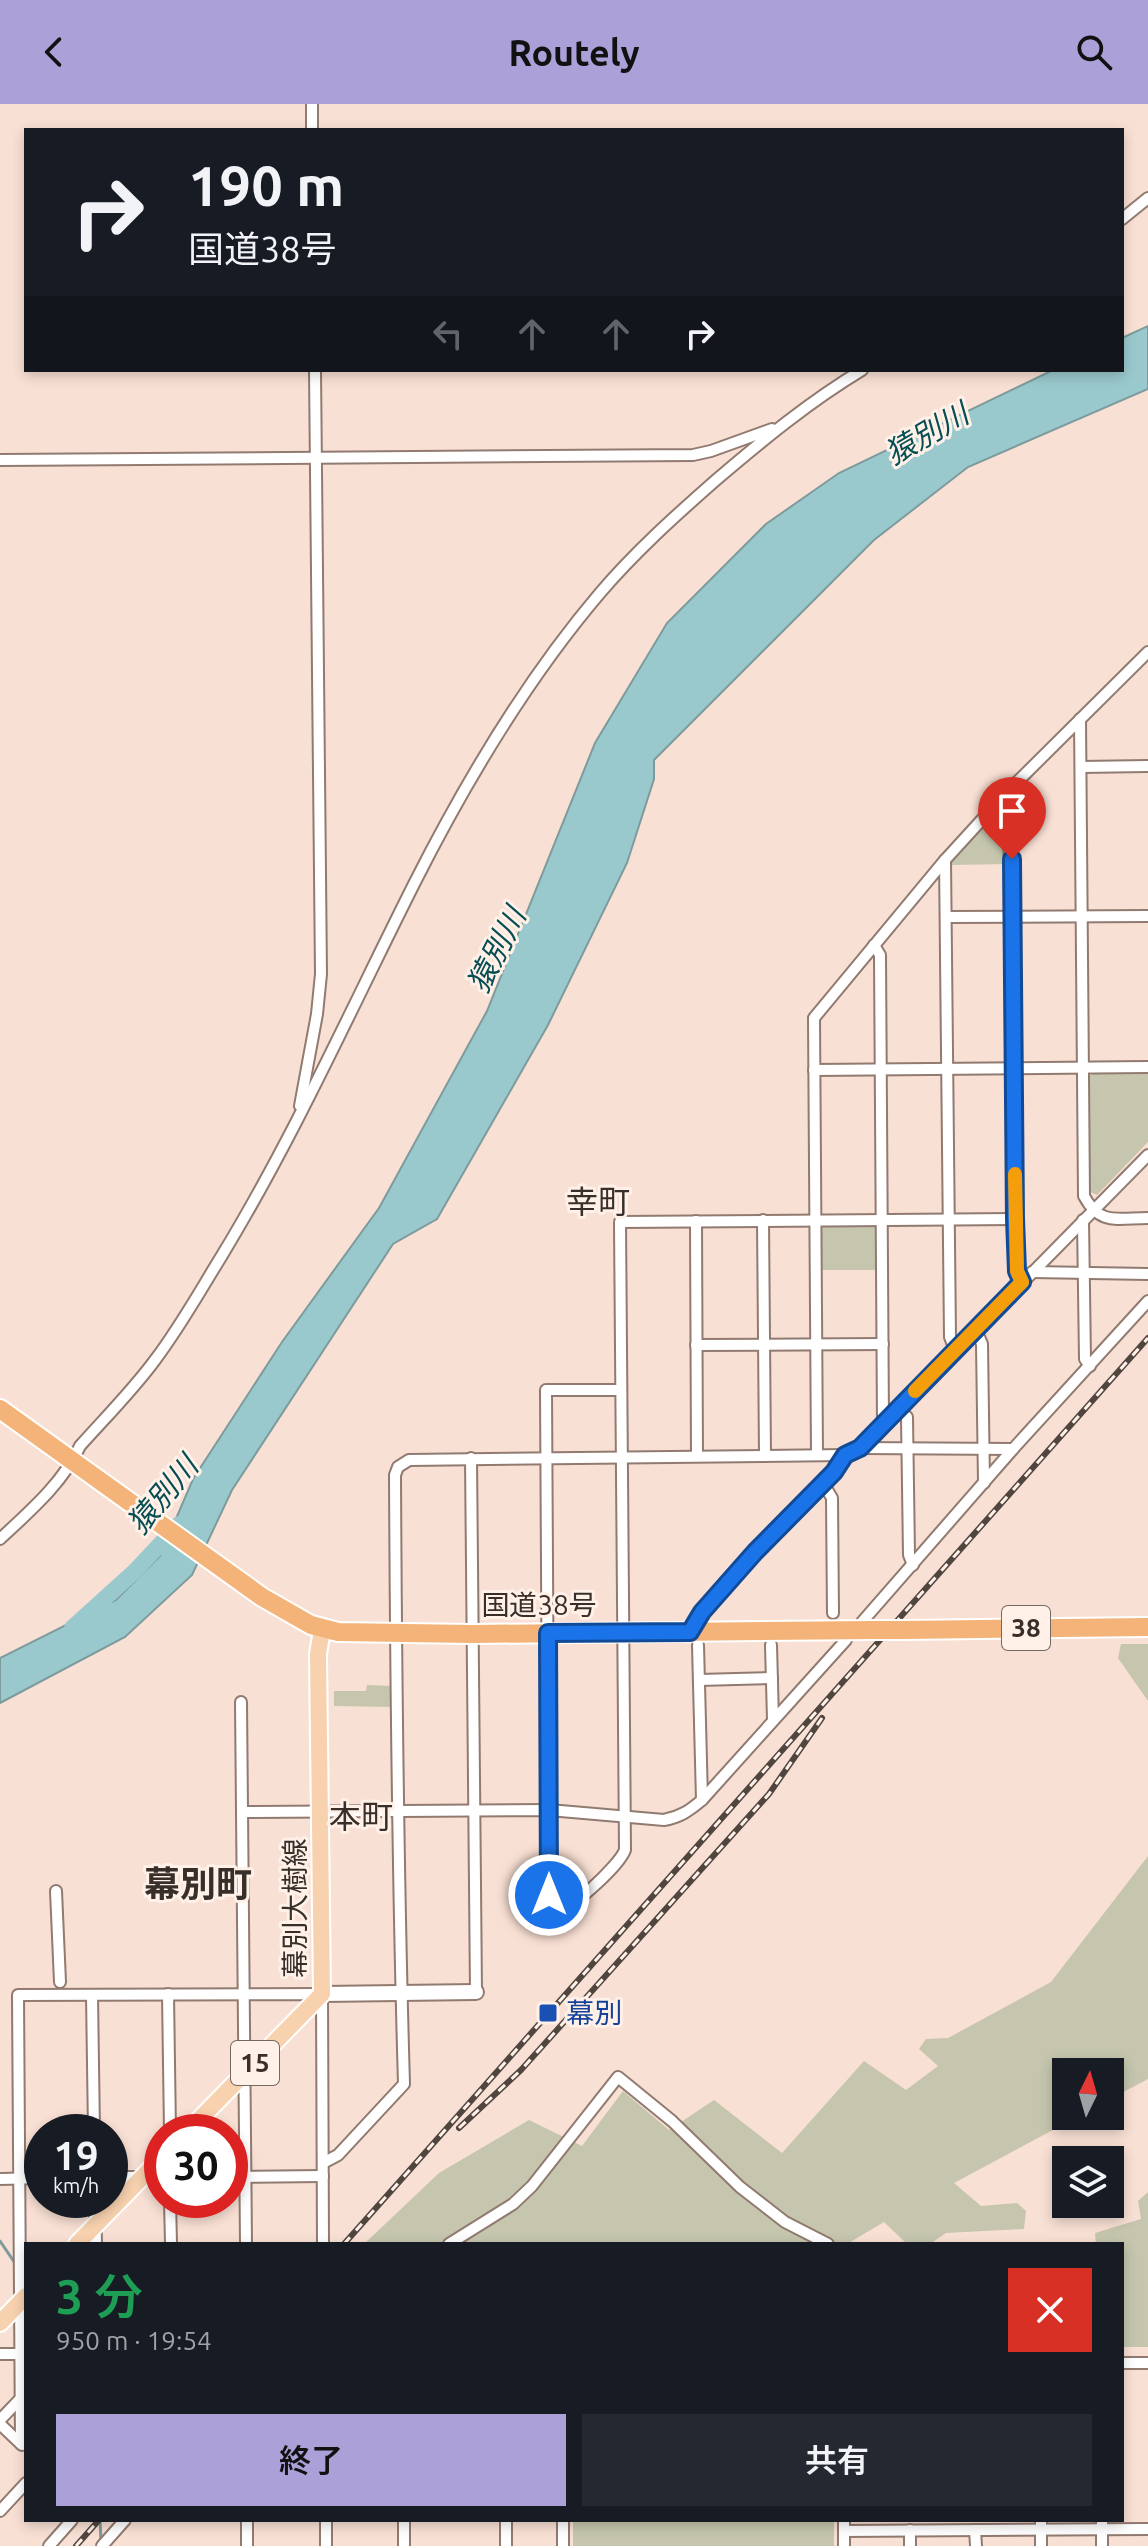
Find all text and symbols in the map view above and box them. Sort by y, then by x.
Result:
icon: back [32,30,76,74]
icon: search [1072,30,1116,74]
text: Routely [508,32,640,73]
text: 190 m [188,154,344,217]
icon: right [56,160,160,264]
text: 国道38号 [188,228,337,269]
icon: left [426,312,470,356]
icon: ahead [510,312,554,356]
icon: ahead [594,312,638,356]
icon: right [678,312,722,356]
water label: 猿別川 [879,394,977,470]
pin [978,777,1046,859]
icon: arrive [990,789,1034,833]
water label: 猿別川 [461,899,533,997]
district label: 幸町 [566,1183,630,1219]
water label: 猿別川 [120,1447,206,1540]
street label: 国道38号 [481,1589,597,1620]
road number: 38 [1002,1606,1050,1650]
district label: 本町 [329,1798,393,1834]
street label: 幕別大樹線 [279,1838,310,1978]
position arrow [507,1853,591,1937]
district label: 幕別町 [144,1863,252,1904]
place label: 幕別 [566,1997,622,2028]
marker: 幕別 [537,2002,559,2024]
road number: 15 [231,2041,279,2085]
north arrow [1052,2058,1124,2130]
map controls [1052,2058,1124,2218]
speed limit sign: 30 [144,2114,248,2218]
text: 19 [53,2133,99,2178]
button: layers [1052,2146,1124,2218]
text: km/h [53,2174,99,2197]
button: close [1008,2268,1092,2352]
text: 3 分 [56,2269,142,2323]
text: 950 m · 19:54 [56,2326,212,2355]
button: 終了 [56,2414,566,2506]
button: 共有 [582,2414,1092,2506]

